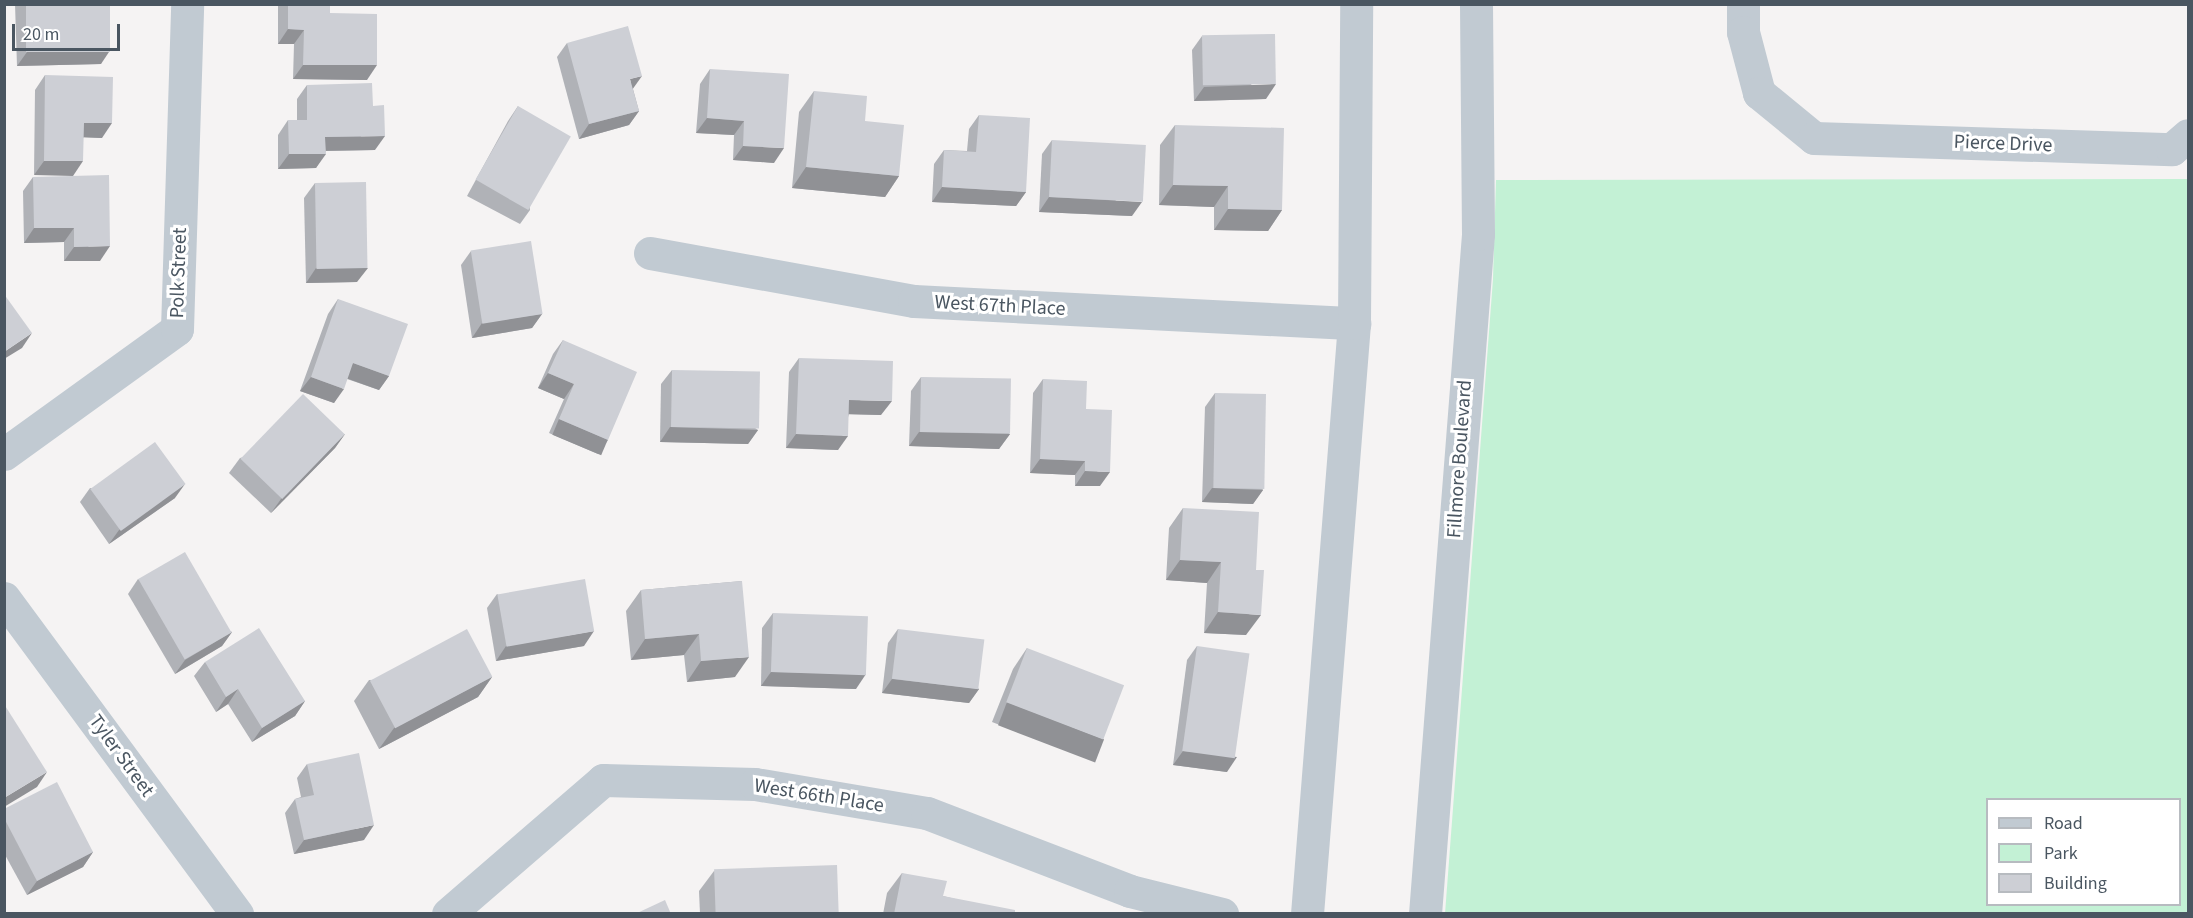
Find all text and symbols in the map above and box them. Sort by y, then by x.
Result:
scale bar [15,12,123,50]
text: 20 m [23,22,59,47]
street label: Pierce Drive [1953,130,2053,158]
street label: Polk Street [165,227,193,319]
street label: West 67th Place [934,291,1066,321]
street label: Fillmore Boulevard [1442,379,1478,539]
street label: Tyler Street [83,710,159,802]
street label: West 66th Place [752,774,886,818]
legend [1986,798,2181,906]
text: Road [2044,811,2083,836]
text: Park [2044,841,2078,866]
text: Building [2044,871,2107,896]

